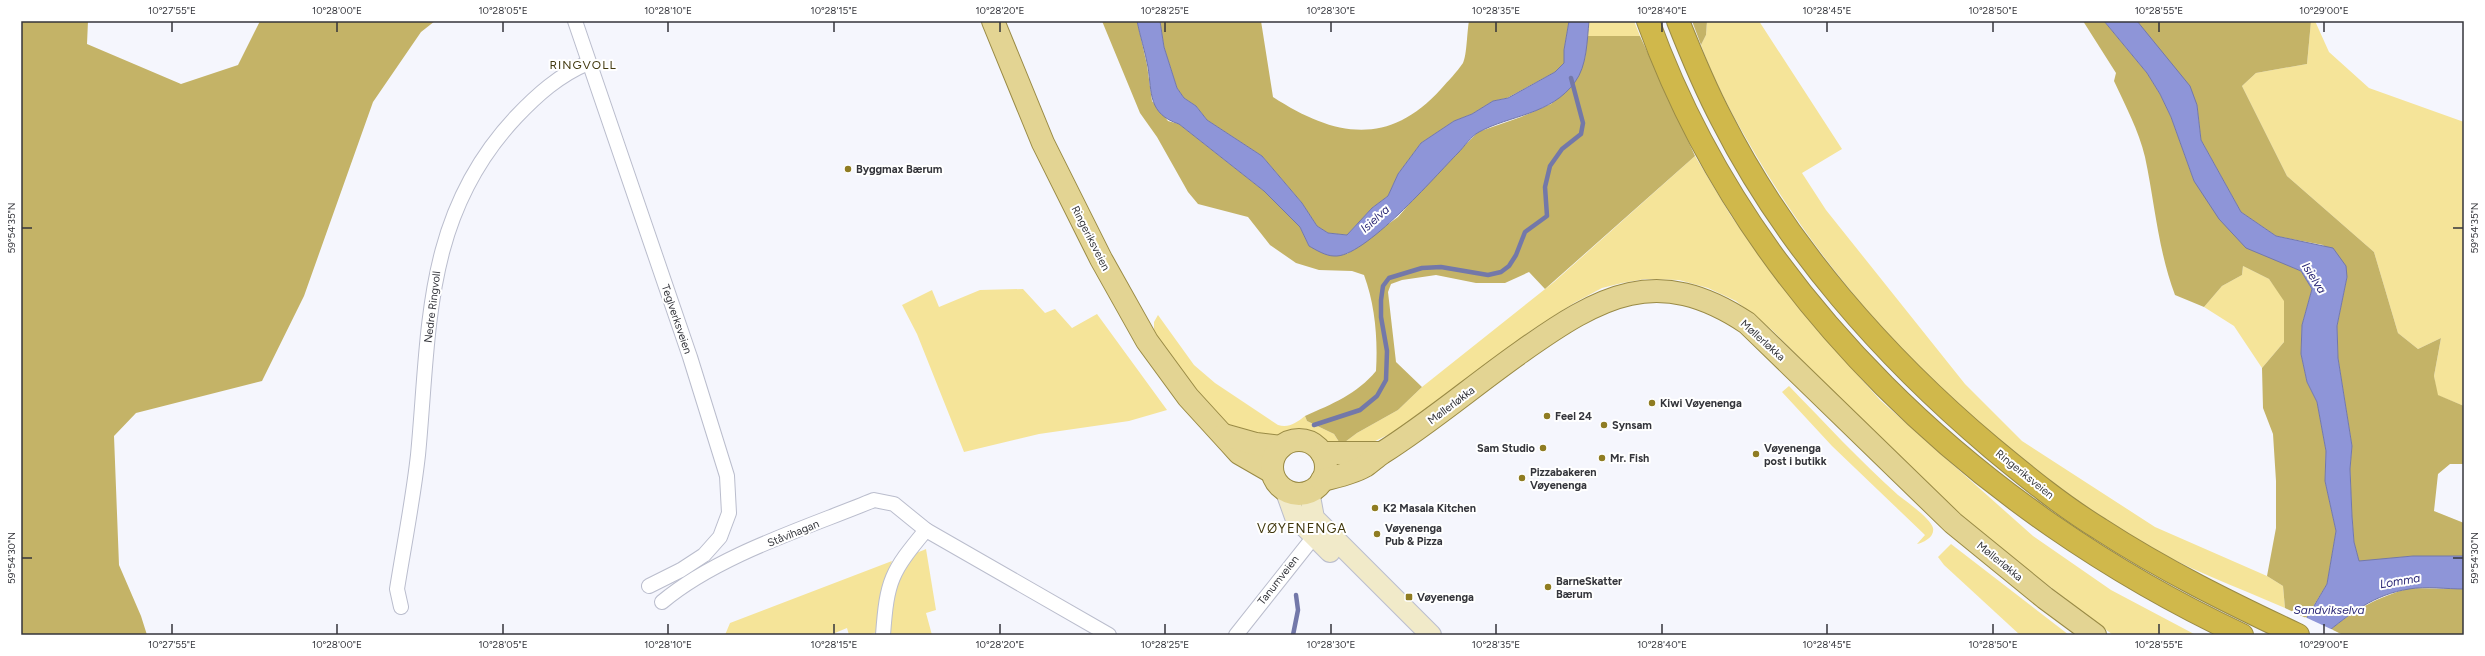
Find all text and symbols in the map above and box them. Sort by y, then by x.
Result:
text: 10°27'55"E [148,4,196,17]
text: 10°28'00"E [312,4,362,17]
text: 10°28'05"E [478,4,528,17]
text: 10°28'10"E [644,4,692,17]
text: 10°28'15"E [811,4,858,17]
text: 10°28'20"E [975,4,1025,17]
text: 10°28'25"E [1141,4,1189,17]
text: 10°28'30"E [1307,4,1356,17]
text: 10°28'35"E [1472,4,1520,17]
text: 10°28'40"E [1637,4,1687,17]
text: 10°28'45"E [1802,4,1852,17]
text: 10°28'50"E [1968,4,2018,17]
text: 10°28'55"E [2135,4,2183,17]
text: 10°29'00"E [2299,4,2349,17]
district label: RINGVOLL [549,58,617,72]
place label: Byggmax Bærum [856,163,943,176]
marker: Byggmax Bærum [843,164,853,174]
text: 59°54'35"N [5,202,18,254]
water label: Isielva [1358,202,1392,236]
text: 59°54'35"N [2468,202,2481,254]
street label: Ringeriksveien [1069,204,1112,273]
water label: Isielva [2299,260,2329,296]
street label: Nedre Ringvoll [422,270,443,344]
street label: Teglverksveien [659,283,694,355]
street label: Møllerløkka [1738,317,1788,364]
street label: Møllerløkka [1425,384,1477,427]
place label: Kiwi Vøyenenga [1660,397,1742,410]
marker: Kiwi Vøyenenga [1647,398,1657,408]
place label: Feel 24 [1555,410,1592,423]
marker: Feel 24 [1542,411,1552,421]
place label: Synsam [1612,419,1652,432]
marker: Synsam [1599,420,1609,430]
place label: Sam Studio [1477,442,1536,455]
place label: Vøyenenga post i butikk [1764,442,1827,468]
marker: Sam Studio [1538,443,1548,453]
street label: Ringeriksveien [1993,447,2056,502]
marker: Vøyenenga post i butikk [1751,449,1761,459]
place label: Mr. Fish [1610,452,1649,465]
marker: Mr. Fish [1597,453,1607,463]
place label: Pizzabakeren Vøyenenga [1530,466,1597,492]
marker: Pizzabakeren Vøyenenga [1517,473,1527,483]
place label: K2 Masala Kitchen [1383,502,1476,515]
marker: K2 Masala Kitchen [1370,503,1380,513]
street label: Ståvihagan [765,517,821,550]
district label: VØYENENGA [1257,521,1347,536]
place label: Vøyenenga Pub & Pizza [1385,522,1443,548]
marker: Vøyenenga Pub & Pizza [1372,529,1382,539]
text: 59°54'30"N [5,532,18,584]
text: 59°54'30"N [2468,532,2481,584]
street label: Møllerløkka [1974,539,2025,584]
street label: Tanumveien [1255,553,1302,608]
water label: Lomma [2379,571,2421,591]
place label: BarneSkatter Bærum [1556,575,1623,601]
marker: BarneSkatter Bærum [1543,582,1553,592]
place label: Vøyenenga [1417,591,1474,604]
marker: Vøyenenga [1404,592,1414,602]
water label: Sandvikselva [2293,603,2365,617]
text: 10°27'55"E [148,638,196,651]
text: 10°28'00"E [312,638,362,651]
text: 10°28'05"E [478,638,528,651]
text: 10°28'10"E [644,638,692,651]
text: 10°28'15"E [811,638,858,651]
text: 10°28'20"E [975,638,1025,651]
text: 10°28'25"E [1141,638,1189,651]
text: 10°28'30"E [1307,638,1356,651]
text: 10°28'35"E [1472,638,1520,651]
text: 10°28'40"E [1637,638,1687,651]
text: 10°28'45"E [1802,638,1852,651]
text: 10°28'50"E [1968,638,2018,651]
text: 10°28'55"E [2135,638,2183,651]
text: 10°29'00"E [2299,638,2349,651]

